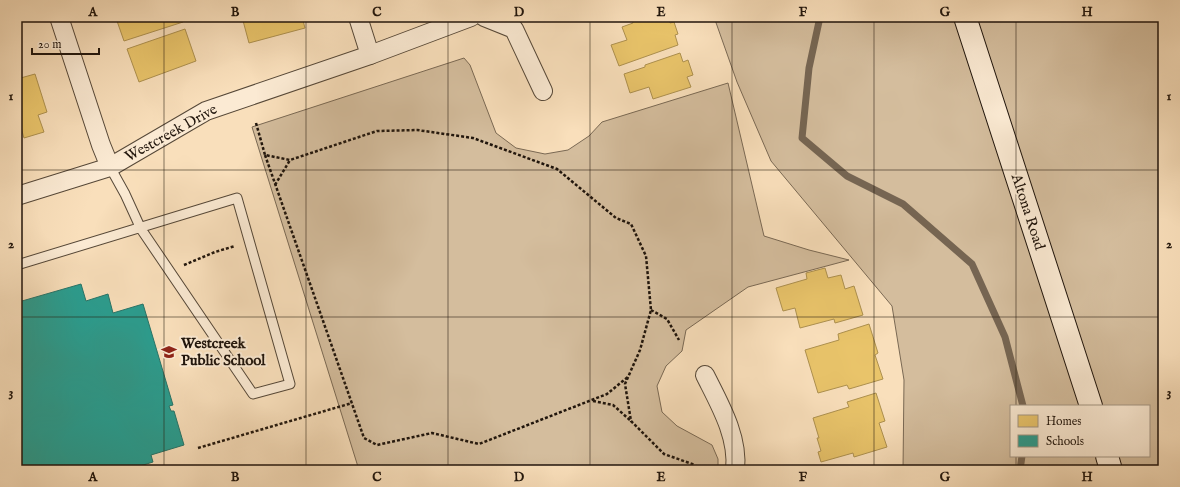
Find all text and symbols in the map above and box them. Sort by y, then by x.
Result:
text: A [88,4,99,21]
text: B [231,4,240,21]
text: C [372,4,382,21]
text: D [514,4,525,21]
text: E [656,4,666,21]
text: F [799,4,808,21]
text: G [940,4,951,21]
text: H [1081,4,1093,21]
scale bar [32,30,99,56]
text: 20 m [38,37,61,52]
text: 1 [9,88,14,105]
text: 1 [1167,88,1172,105]
street label: Westcreek Drive [121,100,221,166]
street label: Altona Road [1006,171,1050,253]
text: 2 [8,236,14,253]
text: 2 [1166,236,1172,253]
place label: Westcreek Public School [180,334,266,370]
school or university icon: Westcreek Public School [160,343,178,361]
text: 3 [9,384,14,401]
text: 3 [1167,384,1172,401]
legend [1010,405,1150,457]
text: Homes [1046,414,1082,429]
text: Schools [1046,434,1084,449]
text: A [88,469,99,486]
text: B [231,469,240,486]
text: C [372,469,382,486]
text: D [514,469,525,486]
text: E [656,469,666,486]
text: F [799,469,808,486]
text: G [940,469,951,486]
text: H [1081,469,1093,486]

